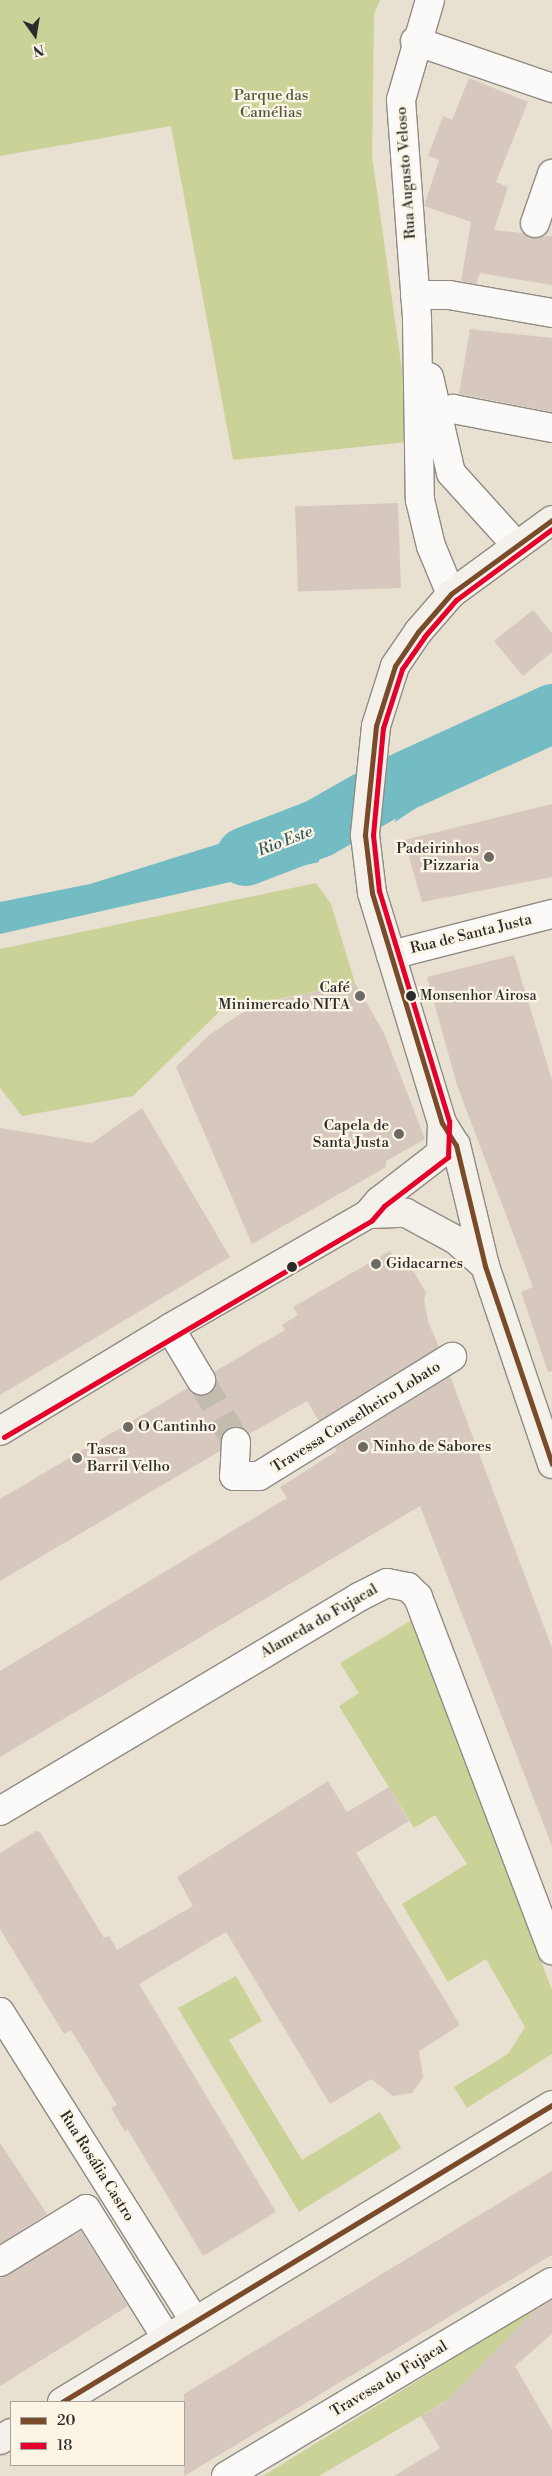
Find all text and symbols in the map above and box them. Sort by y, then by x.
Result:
north arrow [10,10,60,60]
text: N [31,40,46,60]
park label: Parque das Camélias [234,86,308,121]
street label: Rua Augusto Veloso [392,106,420,240]
water label: Rio Este [255,822,315,860]
place label: Padeirinhos Pizzaria [396,839,479,874]
marker: Padeirinhos Pizzaria [483,851,495,863]
street label: Rua de Santa Justa [408,910,534,958]
place label: Café Minimercado NITA [218,978,350,1013]
place label: Monsenhor Airosa [420,988,536,1004]
marker: Café Minimercado NITA [354,990,366,1002]
marker: Monsenhor Airosa [406,991,416,1001]
place label: Capela de Santa Justa [313,1116,389,1151]
marker: Capela de Santa Justa [393,1128,405,1140]
place label: Gidacarnes [386,1255,463,1273]
marker: Gidacarnes [370,1258,382,1270]
unlabelled marker [287,1262,297,1272]
street label: Travessa Conselheiro Lobato [268,1357,444,1477]
place label: O Cantinho [138,1418,216,1436]
marker: O Cantinho [122,1421,134,1433]
place label: Ninho de Sabores [373,1438,491,1456]
place label: Tasca Barril Velho [87,1440,170,1475]
marker: Ninho de Sabores [357,1441,369,1453]
marker: Tasca Barril Velho [71,1452,83,1464]
street label: Alameda do Fujacal [257,1580,381,1662]
street label: Rua Rosália Castro [56,2107,138,2225]
street label: Travessa do Fujacal [327,2337,451,2421]
legend [10,2401,185,2466]
text: 20 [57,2411,76,2430]
text: 18 [57,2436,72,2455]

